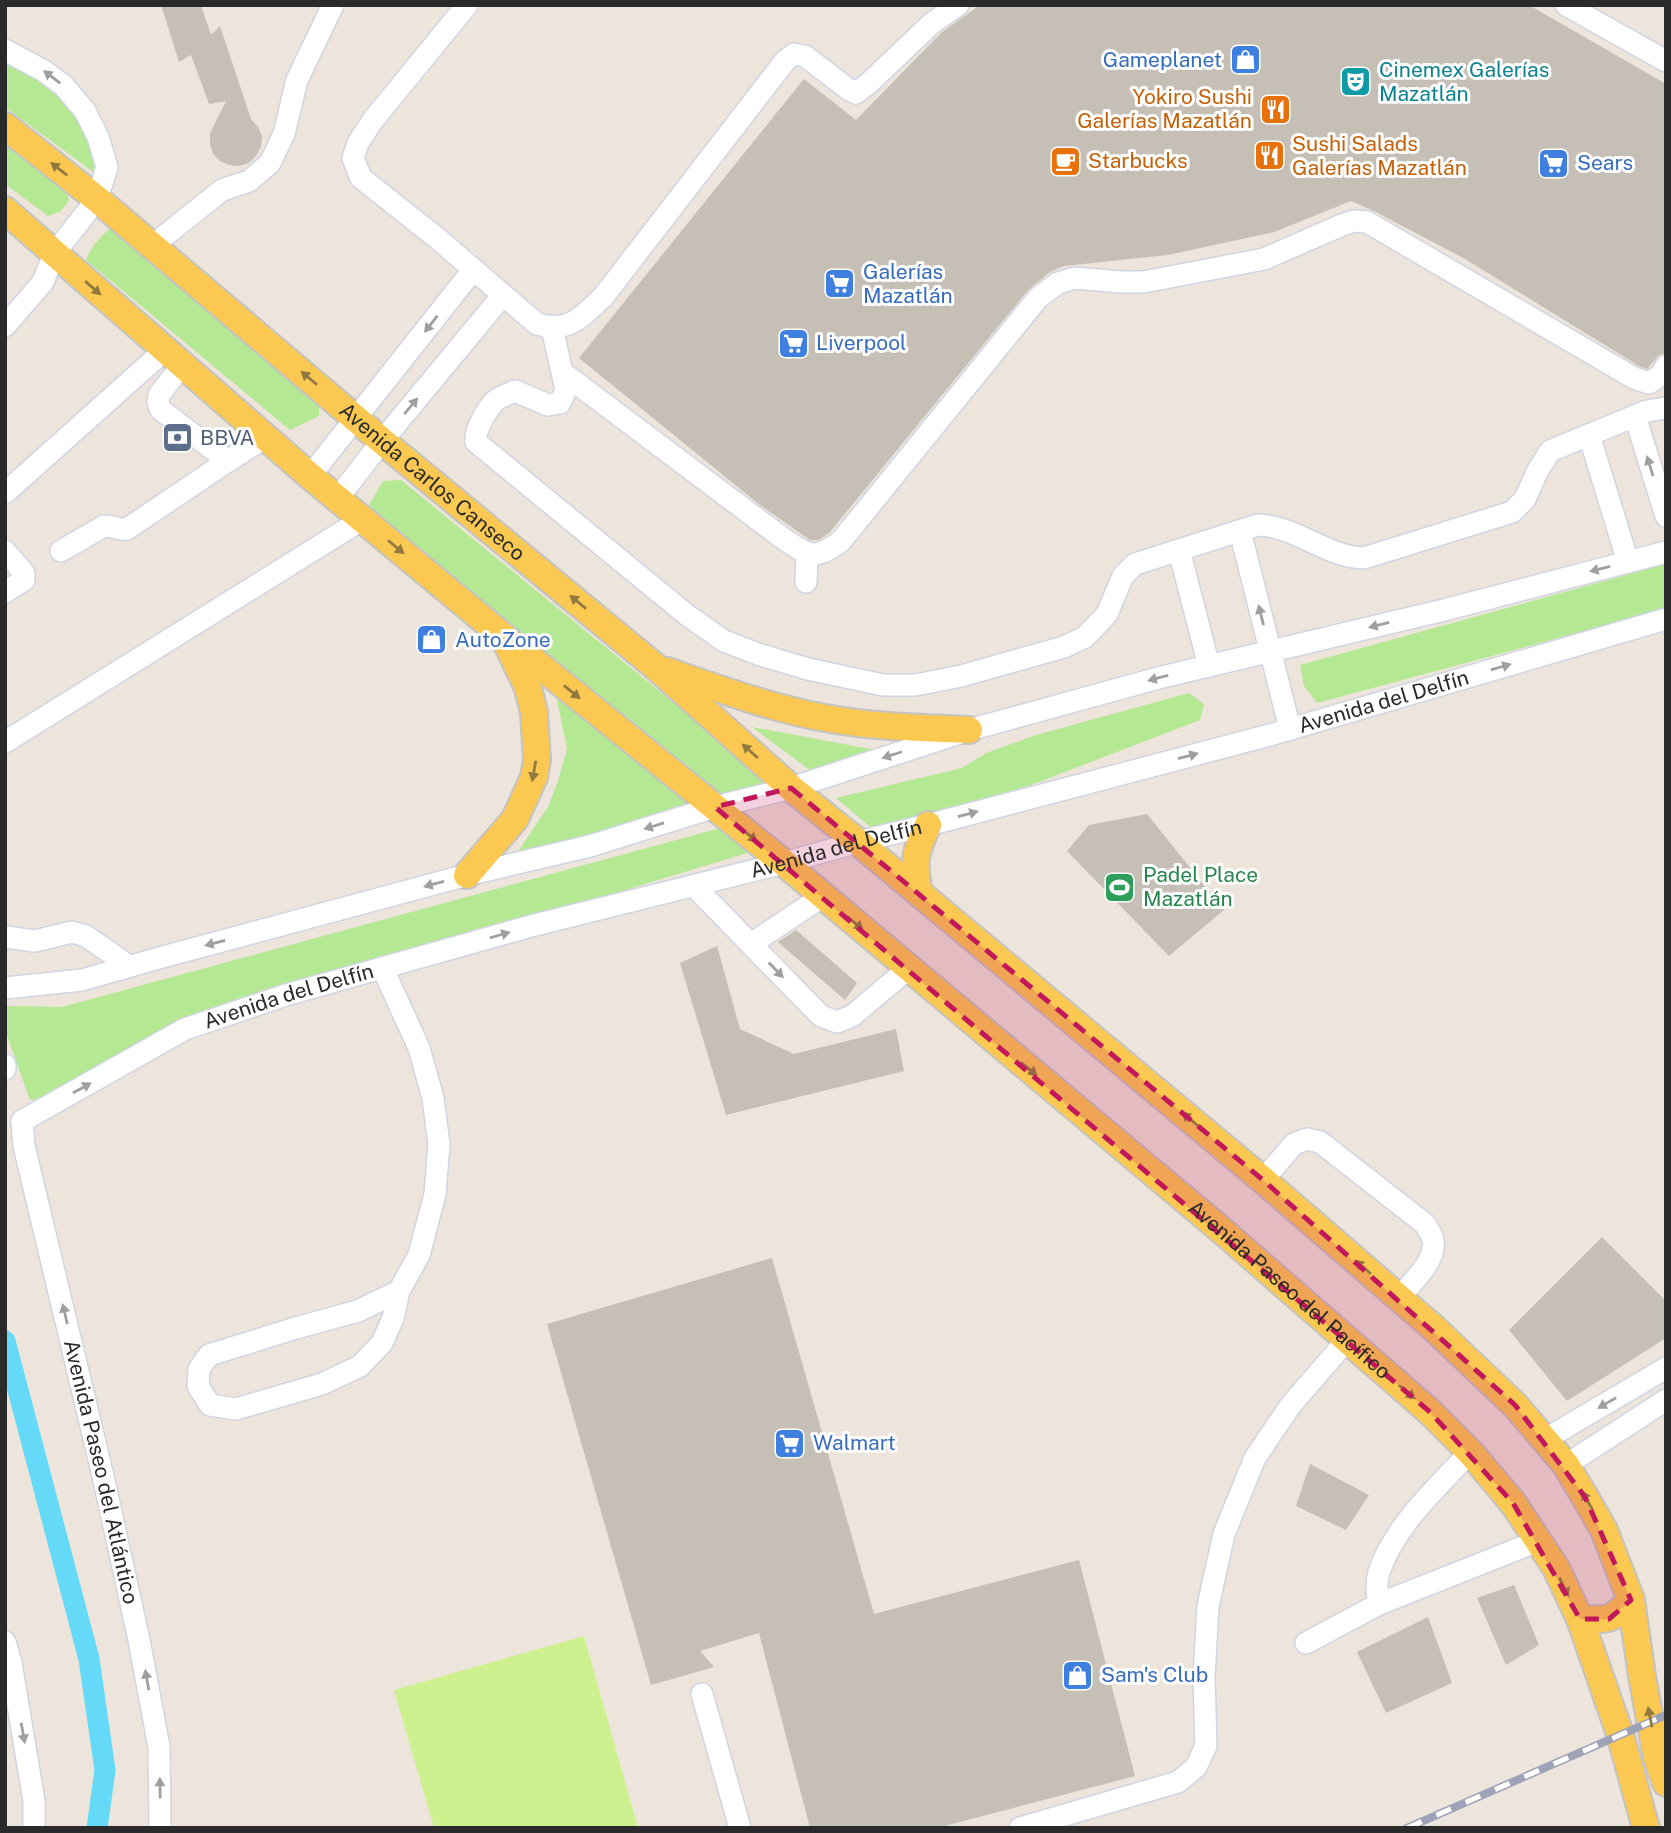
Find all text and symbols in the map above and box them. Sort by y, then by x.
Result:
shop icon: Gameplanet [1228,43,1262,77]
place label: Gameplanet [1103,47,1222,72]
place label: Cinemex Galerías Mazatlán [1379,57,1549,106]
theatre icon: Cinemex Galerías Mazatlán [1339,65,1373,99]
one-way arrow [43,69,61,84]
place label: Yokiro Sushi Galerías Mazatlán [1077,84,1252,133]
restaurant icon: Yokiro Sushi Galerías Mazatlán [1258,92,1292,126]
place label: Sushi Salads Galerías Mazatlán [1292,131,1467,180]
restaurant icon: Sushi Salads Galerías Mazatlán [1252,139,1286,173]
cafe icon: Starbucks [1048,144,1082,178]
supermarket icon: Sears [1537,146,1571,180]
place label: Starbucks [1088,148,1188,173]
place label: Sears [1577,150,1633,175]
one-way arrow [51,162,68,177]
place label: Galerías Mazatlán [863,259,953,308]
supermarket icon: Galerías Mazatlán [823,267,857,301]
one-way arrow [85,280,102,295]
one-way arrow [424,315,439,332]
supermarket icon: Liverpool [776,326,810,360]
place label: Liverpool [816,330,906,355]
one-way arrow [300,371,318,386]
street label: Avenida Carlos Canseco [334,397,530,566]
one-way arrow [403,398,418,416]
bank icon: BBVA [160,421,194,455]
place label: BBVA [200,425,255,450]
one-way arrow [1645,456,1655,477]
one-way arrow [388,539,405,554]
one-way arrow [1589,565,1610,575]
one-way arrow [569,595,586,610]
one-way arrow [1255,604,1266,626]
one-way arrow [1368,620,1390,631]
shop icon: AutoZone [415,623,449,657]
place label: AutoZone [455,627,551,652]
one-way arrow [1491,662,1512,672]
street label: Avenida del Delfín [1295,664,1472,738]
one-way arrow [1147,673,1169,684]
one-way arrow [563,684,581,699]
one-way arrow [741,743,759,759]
one-way arrow [882,750,903,761]
one-way arrow [1177,750,1199,761]
one-way arrow [529,760,540,782]
one-way arrow [958,809,979,819]
street label: Avenida del Delfín [748,814,924,883]
one-way arrow [643,821,664,832]
one-way arrow [740,827,757,842]
place label: Padel Place Mazatlán [1143,862,1258,911]
sports icon: Padel Place Mazatlán [1103,870,1137,904]
one-way arrow [423,879,445,890]
one-way arrow [846,915,864,931]
one-way arrow [489,929,511,940]
one-way arrow [203,938,225,949]
street label: Avenida del Delfín [200,958,376,1034]
one-way arrow [767,961,784,978]
one-way arrow [1021,1061,1038,1076]
one-way arrow [72,1082,91,1094]
one-way arrow [1182,1112,1199,1127]
street label: Avenida Paseo del Pacífico [1183,1195,1396,1384]
one-way arrow [1354,1259,1372,1275]
one-way arrow [59,1303,70,1325]
street label: Avenida Paseo del Atlántico [59,1337,144,1606]
one-way arrow [1398,1384,1416,1400]
one-way arrow [1597,1397,1616,1409]
supermarket icon: Walmart [773,1426,807,1460]
place label: Walmart [813,1430,896,1455]
one-way arrow [1581,1491,1593,1510]
one-way arrow [1559,1577,1570,1597]
shop icon: Sam's Club [1061,1658,1095,1692]
place label: Sam's Club [1101,1662,1208,1687]
one-way arrow [141,1669,152,1691]
one-way arrow [1644,1706,1655,1728]
one-way arrow [18,1722,29,1744]
one-way arrow [155,1776,166,1798]

